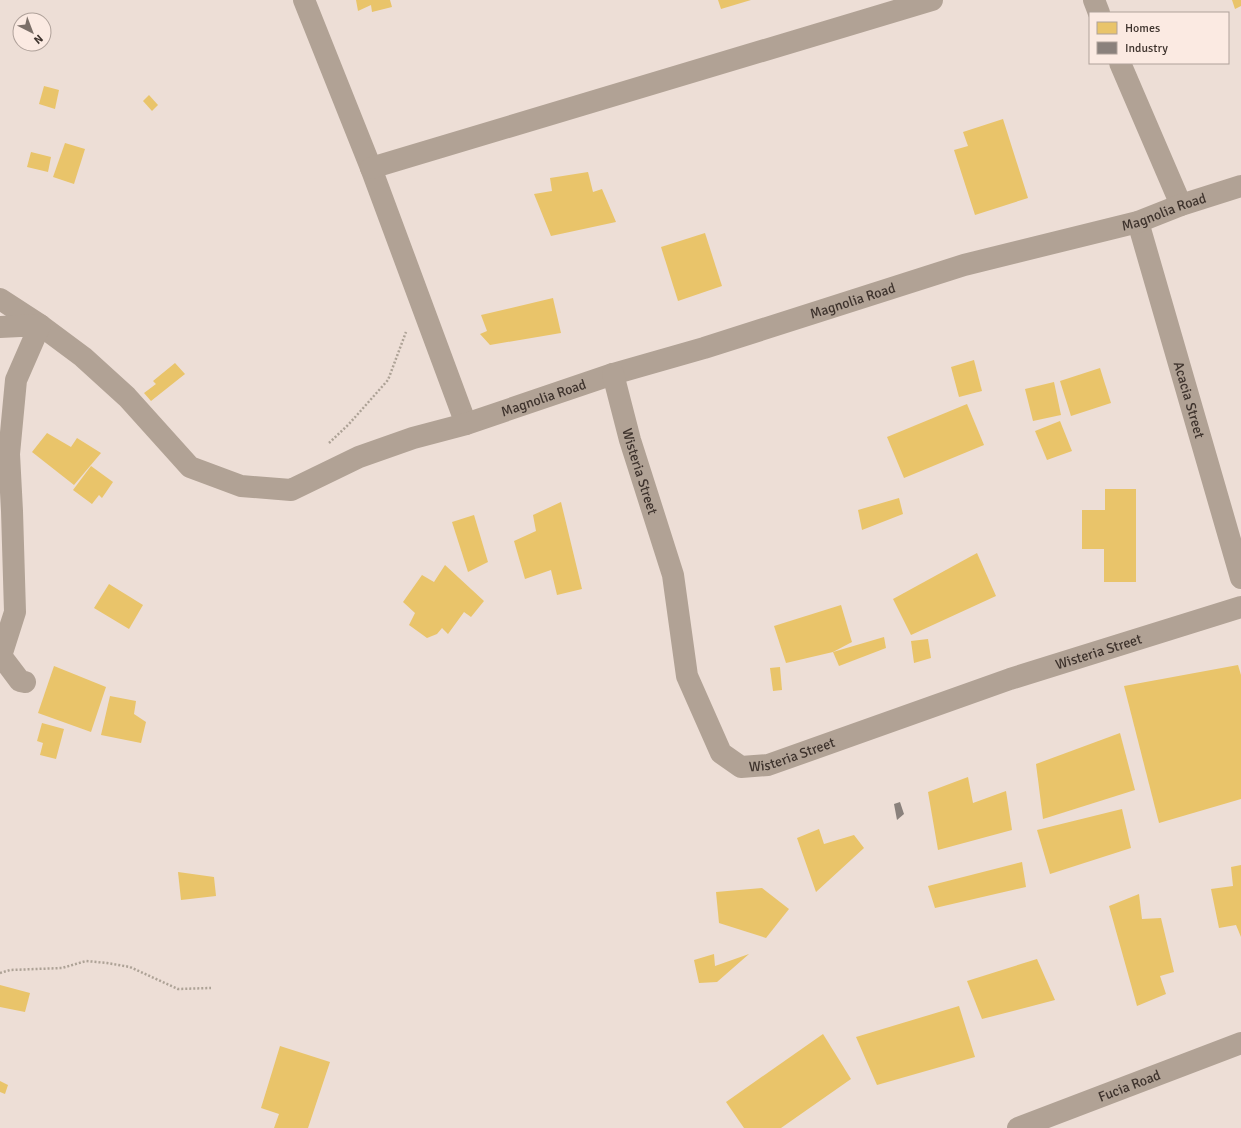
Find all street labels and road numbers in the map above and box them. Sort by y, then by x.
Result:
street label: Magnolia Road [1120,189,1208,234]
street label: Magnolia Road [808,279,897,322]
street label: Acacia Street [1170,359,1209,440]
street label: Magnolia Road [499,375,588,420]
street label: Wisteria Street [619,426,662,517]
street label: Wisteria Street [1053,630,1144,673]
street label: Wisteria Street [748,733,837,775]
street label: Fucia Road [1096,1066,1163,1105]

